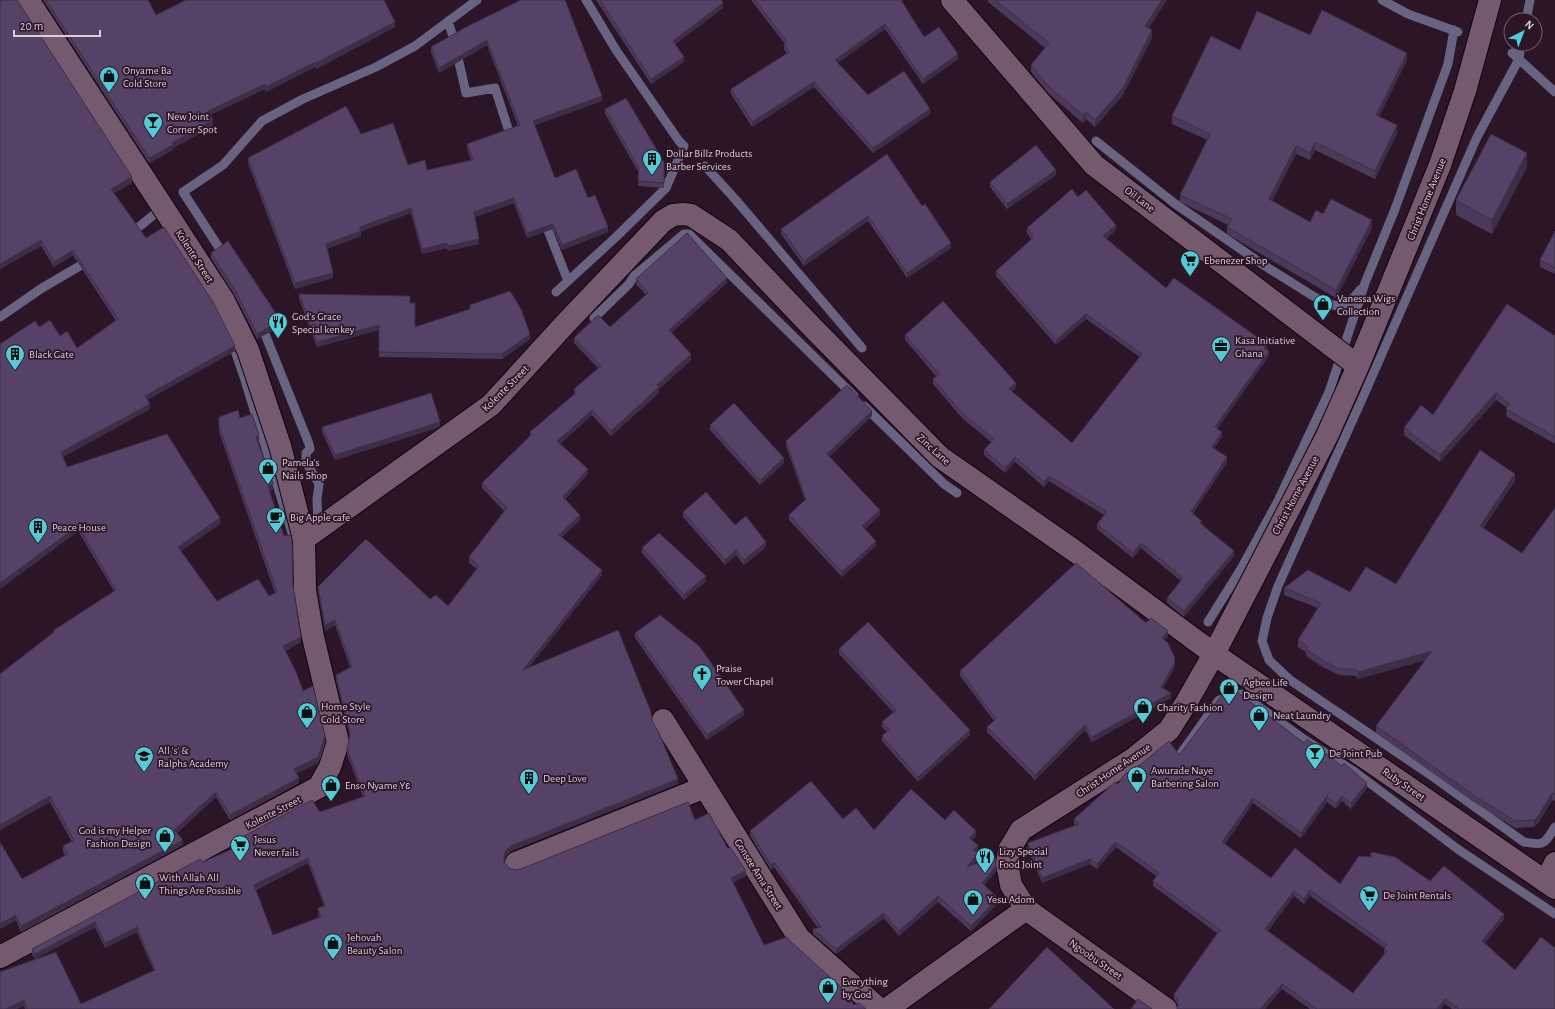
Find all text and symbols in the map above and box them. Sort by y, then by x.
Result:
scale bar [14,12,100,38]
north arrow [1503,12,1543,52]
text: N [1523,18,1536,32]
text: 20 m [20,20,43,32]
shop icon: Onyame Ba Cold Store [98,65,120,93]
place label: Onyame Ba Cold Store [123,65,172,89]
bar icon: New Joint Corner Spot [142,111,164,139]
place label: New Joint Corner Spot [167,111,218,135]
building icon: Dollar Billz Products Barber Services [641,148,663,176]
place label: Dollar Billz Products Barber Services [666,148,752,172]
street label: Christ Home Avenue [1405,157,1448,242]
street label: Oil Lane [1123,185,1157,214]
street label: Kolente Street [173,228,216,285]
supermarket icon: Ebenezer Shop [1179,249,1201,277]
place label: Ebenezer Shop [1204,255,1268,266]
shop icon: Vanessa Wigs Collection [1312,293,1334,321]
place label: Vanessa Wigs Collection [1337,293,1395,317]
restaurant icon: God's Grace Special kenkey [267,311,289,339]
place label: God's Grace Special kenkey [292,311,355,335]
office icon: Kasa Initiative Ghana [1210,335,1232,363]
place label: Kasa Initiative Ghana [1235,335,1295,359]
building icon: Black Gate [4,343,26,371]
place label: Black Gate [29,349,74,360]
street label: Kolente Street [480,363,531,414]
street label: Zinc Lane [915,432,952,467]
street label: Christ Home Avenue [1270,454,1321,536]
shop icon: Pamela's Nails Shop [257,457,279,485]
place label: Pamela's Nails Shop [282,457,328,481]
cafe icon: Big Apple cafe [265,506,287,534]
place label: Big Apple cafe [290,512,350,523]
building icon: Peace House [27,516,49,544]
place label: Peace House [52,522,106,533]
church icon: Praise Tower Chapel [691,663,713,691]
place label: Praise Tower Chapel [716,663,774,687]
shop icon: Agbee Life Design [1218,677,1240,705]
place label: Agbee Life Design [1243,677,1288,701]
shop icon: Charity Fashion [1132,696,1154,724]
shop icon: Home Style Cold Store [296,701,318,729]
place label: Home Style Cold Store [321,701,370,725]
place label: Charity Fashion [1157,702,1223,713]
shop icon: Neat Laundry [1248,704,1270,732]
place label: Neat Laundry [1273,710,1331,721]
street label: Christ Home Avenue [1074,741,1153,799]
bar icon: De Joint Pub [1304,742,1326,770]
school or university icon: All 's' & Ralphs Academy [133,745,155,773]
place label: All 's' & Ralphs Academy [158,745,229,769]
place label: De Joint Pub [1329,748,1382,759]
shop icon: Awurade Naye Barbering Salon [1126,765,1148,793]
place label: Awurade Naye Barbering Salon [1151,765,1219,789]
street label: Ruby Street [1380,766,1428,803]
building icon: Deep Love [518,767,540,795]
place label: Deep Love [543,773,587,784]
shop icon: Enso Nyame Yɛ [320,774,342,802]
place label: Enso Nyame Yɛ [345,780,410,791]
street label: Kolente Street [244,794,303,831]
place label: God is my Helper Fashion Design [79,825,151,849]
shop icon: God is my Helper Fashion Design [154,825,176,853]
supermarket icon: Jesus Never fails [229,834,251,862]
place label: Jesus Never fails [254,834,299,858]
street label: Gonsee Ama Street [732,837,785,912]
restaurant icon: Lizy Special Food Joint [974,846,996,874]
place label: Lizy Special Food Joint [999,846,1048,870]
shop icon: With Allah All Things Are Possible [134,872,156,900]
place label: With Allah All Things Are Possible [159,872,241,896]
supermarket icon: De Joint Rentals [1358,884,1380,912]
shop icon: Yesu Adom [962,888,984,916]
place label: De Joint Rentals [1383,890,1451,901]
place label: Yesu Adom [987,894,1035,905]
shop icon: Jehovah Beauty Salon [322,932,344,960]
place label: Jehovah Beauty Salon [347,932,402,956]
street label: Ngoobu Street [1067,937,1125,982]
shop icon: Everything by God [817,976,839,1004]
place label: Everything by God [842,976,888,1000]

